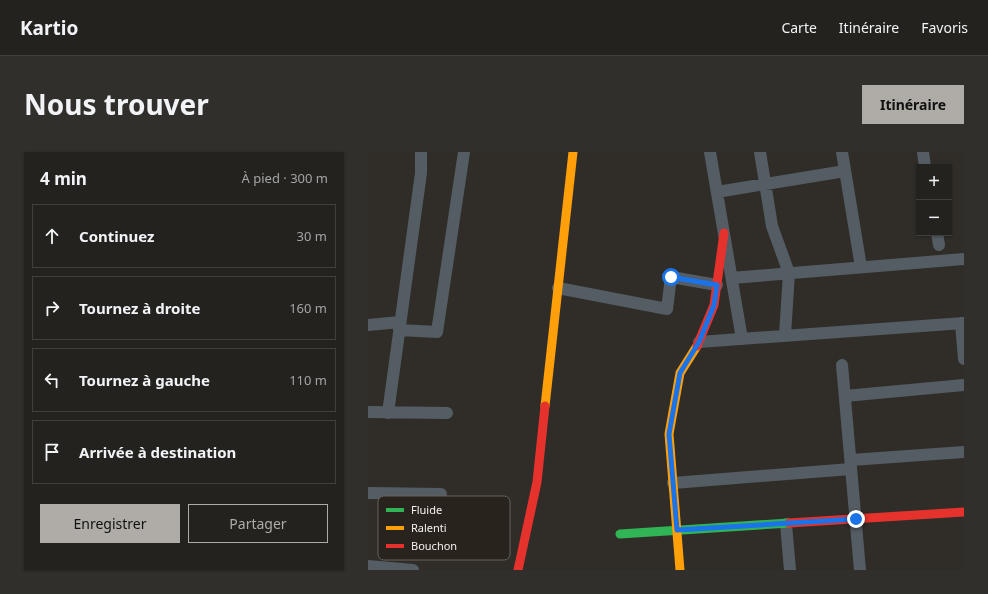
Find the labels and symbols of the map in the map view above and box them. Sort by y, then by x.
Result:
route start [662,268,680,286]
legend [378,496,510,560]
text: Fluide [411,502,442,517]
route end [847,510,865,528]
text: Ralenti [411,520,447,535]
text: Bouchon [411,538,457,553]

